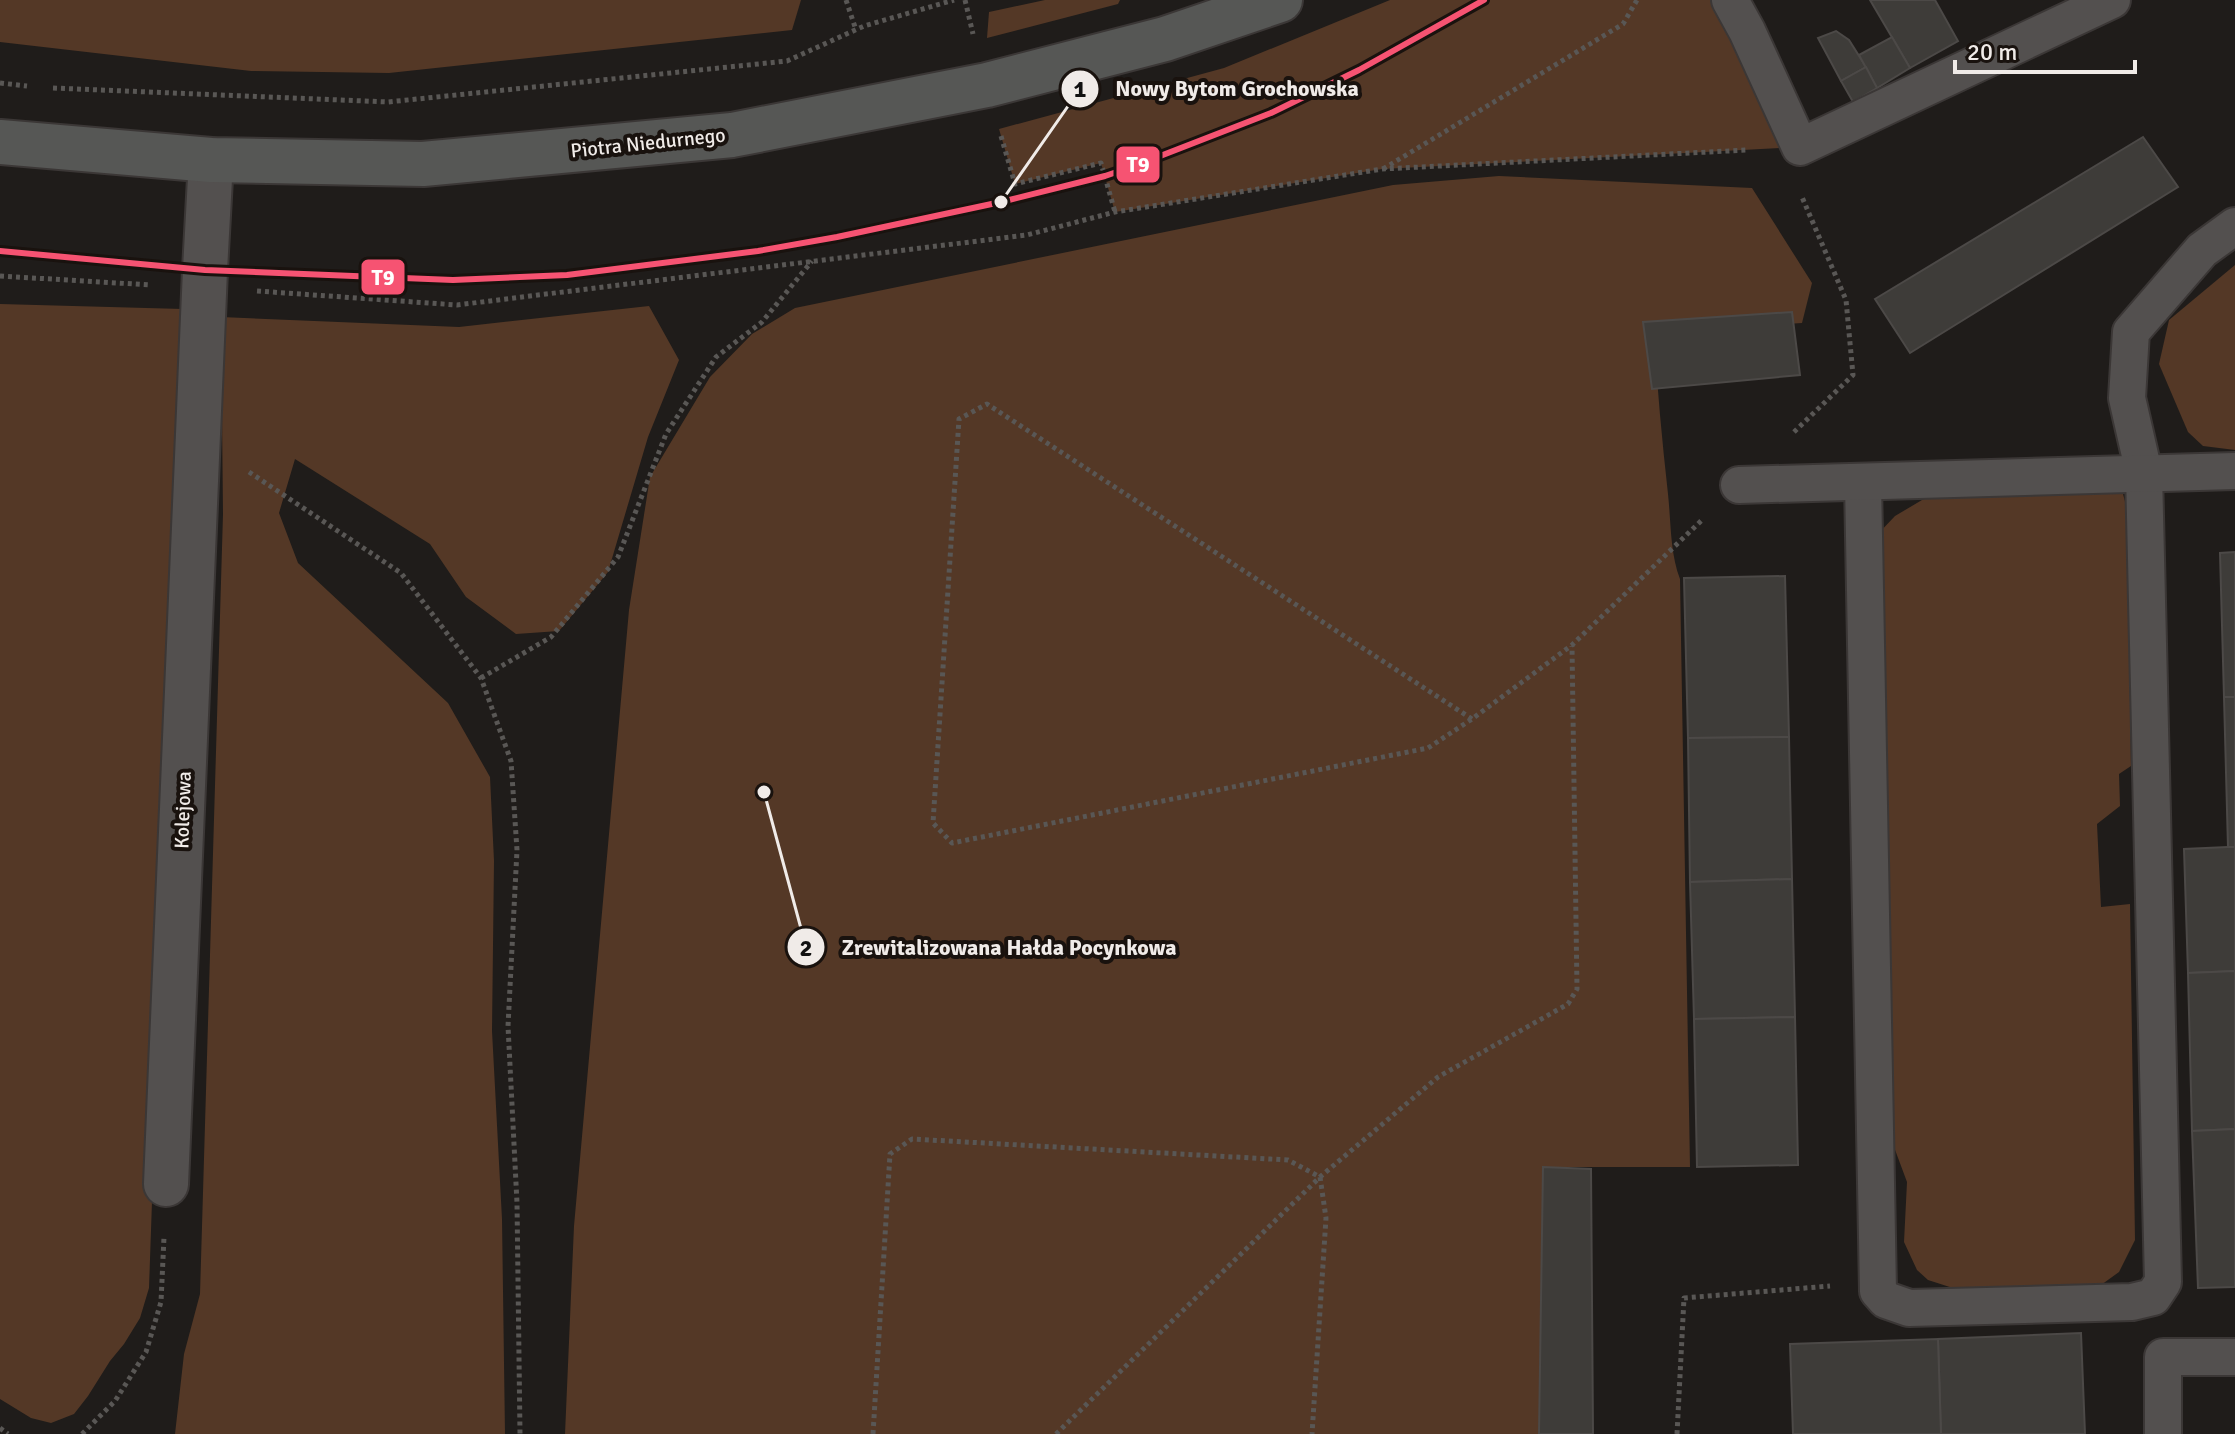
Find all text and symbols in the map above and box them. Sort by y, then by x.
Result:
scale bar [1955,24,2135,74]
text: 20 m [1967,37,2017,67]
callout: Nowy Bytom Grochowska [1060,66,1375,112]
text: 1 [1074,74,1087,104]
text: Nowy Bytom Grochowska [1115,75,1359,102]
street label: Piotra Niedurnego [569,122,727,164]
line badge: T9 [1115,145,1161,184]
text: T9 [1126,151,1150,178]
line badge: T9 [360,258,406,296]
text: T9 [371,264,395,291]
street label: Kolejowa [169,771,197,849]
callout: Zrewitalizowana Hałda Pocynkowa [786,924,1193,970]
text: 2 [800,933,812,963]
text: Zrewitalizowana Hałda Pocynkowa [841,934,1177,961]

